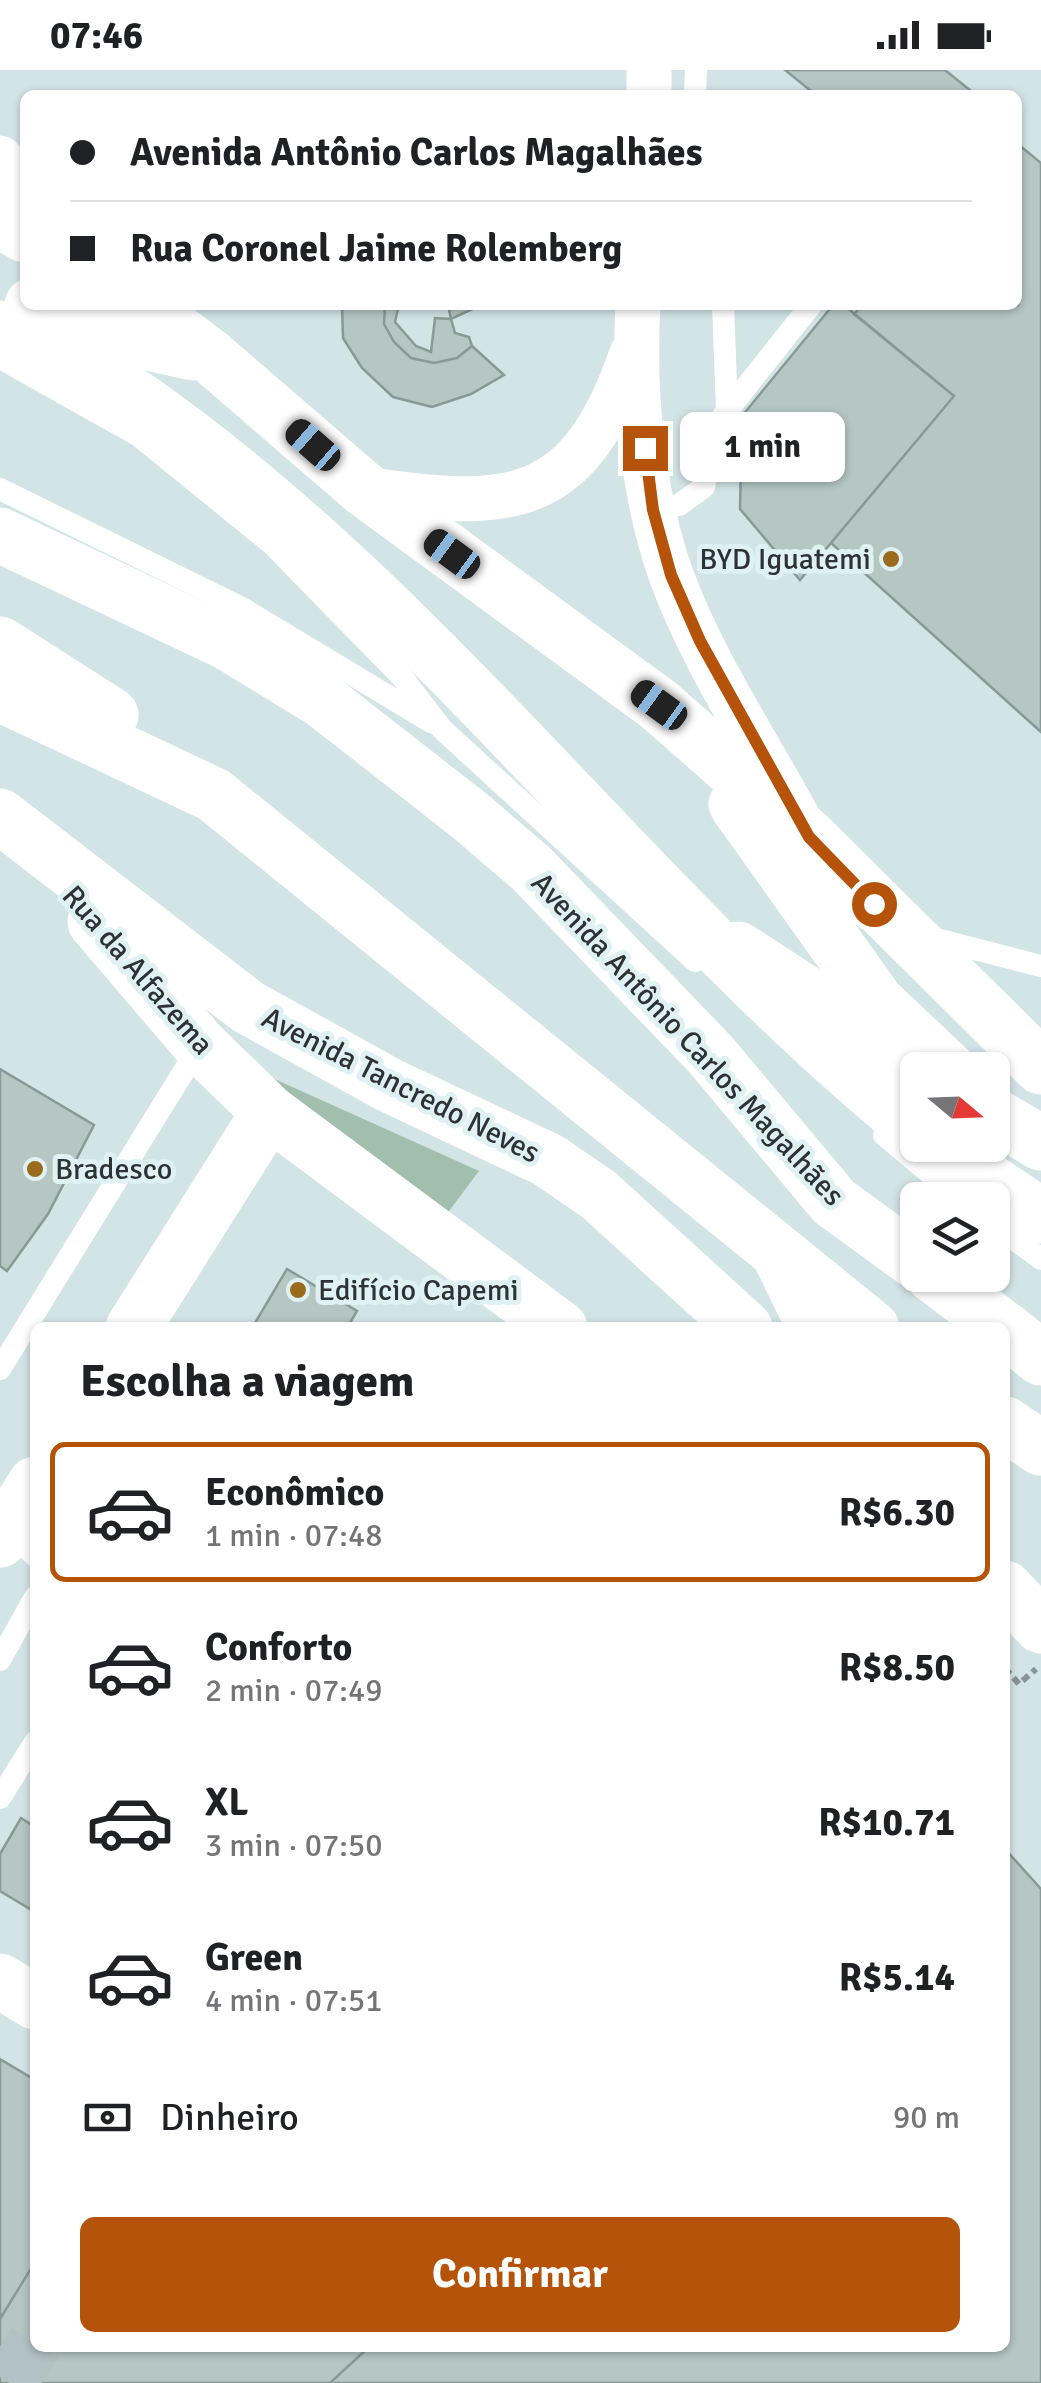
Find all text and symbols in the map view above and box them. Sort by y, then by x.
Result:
text: 07:46 [50,12,143,59]
text: Avenida Antônio Carlos Magalhães [130,129,702,176]
text: Rua Coronel Jaime Rolemberg [130,225,622,272]
callout: 1 min [680,413,845,483]
car [281,414,345,476]
route end [623,426,668,471]
text: 1 min [724,427,801,466]
car [419,524,485,584]
place label: BYD Iguatemi [699,541,871,578]
marker: BYD Iguatemi [880,548,902,570]
car [626,675,692,735]
street label: Avenida Antônio Carlos Magalhães [523,865,852,1214]
street label: Rua da Alfazema [54,878,221,1063]
route start [852,882,897,927]
street label: Avenida Tancredo Neves [256,999,546,1172]
north arrow [900,1052,1010,1162]
map controls [900,1052,1010,1292]
place label: Bradesco [55,1151,172,1188]
marker: Bradesco [24,1158,46,1180]
button: layers [900,1182,1010,1292]
place label: Edifício Capemi [318,1272,519,1309]
marker: Edifício Capemi [287,1279,309,1301]
text: Escolha a viagem [80,1354,414,1409]
icon: car [85,1467,175,1557]
text: Econômico [205,1469,384,1516]
text: R$6.30 [839,1489,955,1536]
text: 1 min · 07:48 [205,1516,383,1555]
icon: car [85,1622,175,1712]
text: Conforto [205,1624,352,1671]
text: R$8.50 [839,1644,955,1691]
text: 2 min · 07:49 [205,1671,383,1710]
icon: car [85,1777,175,1867]
text: XL [205,1779,248,1826]
text: R$10.71 [818,1799,955,1846]
text: 3 min · 07:50 [205,1826,383,1865]
icon: car [85,1932,175,2022]
text: Green [205,1934,303,1981]
text: R$5.14 [839,1954,955,2001]
text: 4 min · 07:51 [205,1981,383,2020]
icon: cash [80,2090,135,2145]
text: Dinheiro [160,2094,299,2141]
text: 90 m [893,2098,960,2137]
button: Confirmar [80,2217,960,2332]

